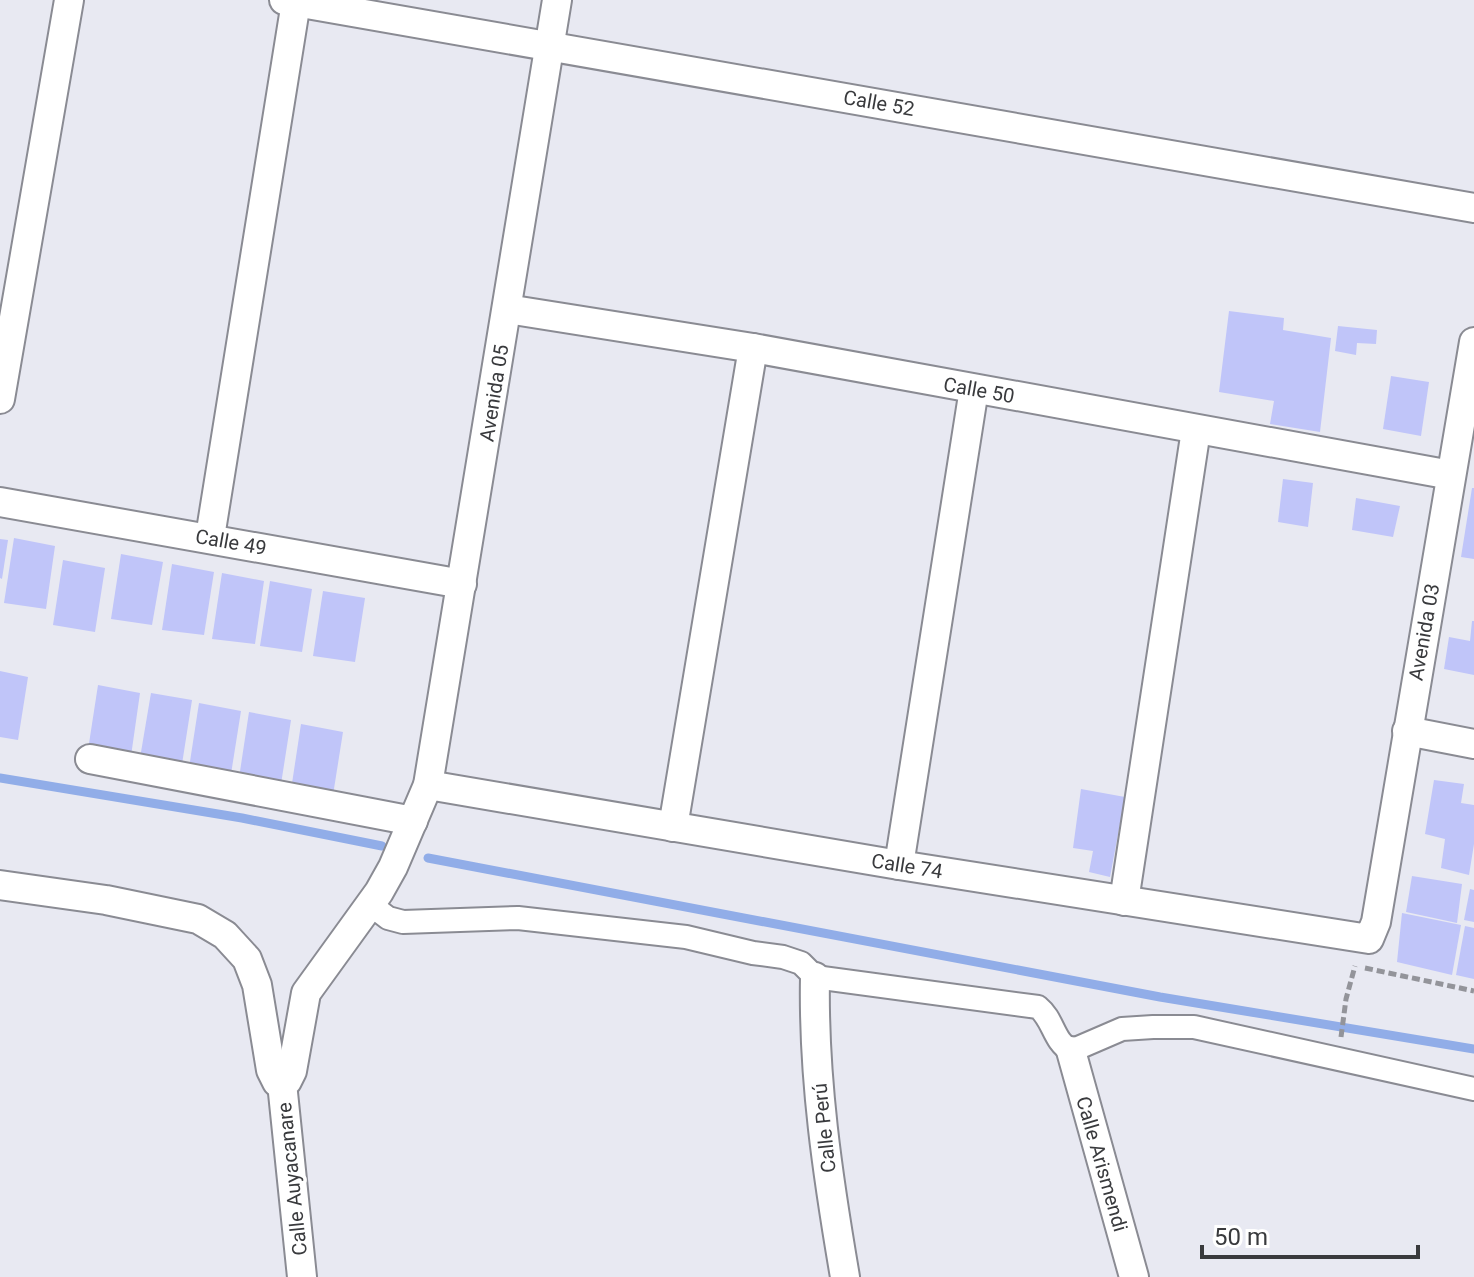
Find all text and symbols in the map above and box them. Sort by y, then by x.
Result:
street label: Calle 52 [842,85,916,121]
street label: Avenida 05 [474,343,514,443]
street label: Calle 50 [942,372,1016,408]
street label: Calle 49 [194,524,268,560]
street label: Avenida 03 [1404,582,1444,682]
street label: Calle 74 [870,849,944,883]
street label: Calle Perú [807,1082,841,1174]
street label: Calle Arismendi [1071,1094,1133,1234]
street label: Calle Auyacanare [272,1101,312,1257]
scale bar [1202,1209,1418,1259]
text: 50 m [1214,1223,1268,1251]

